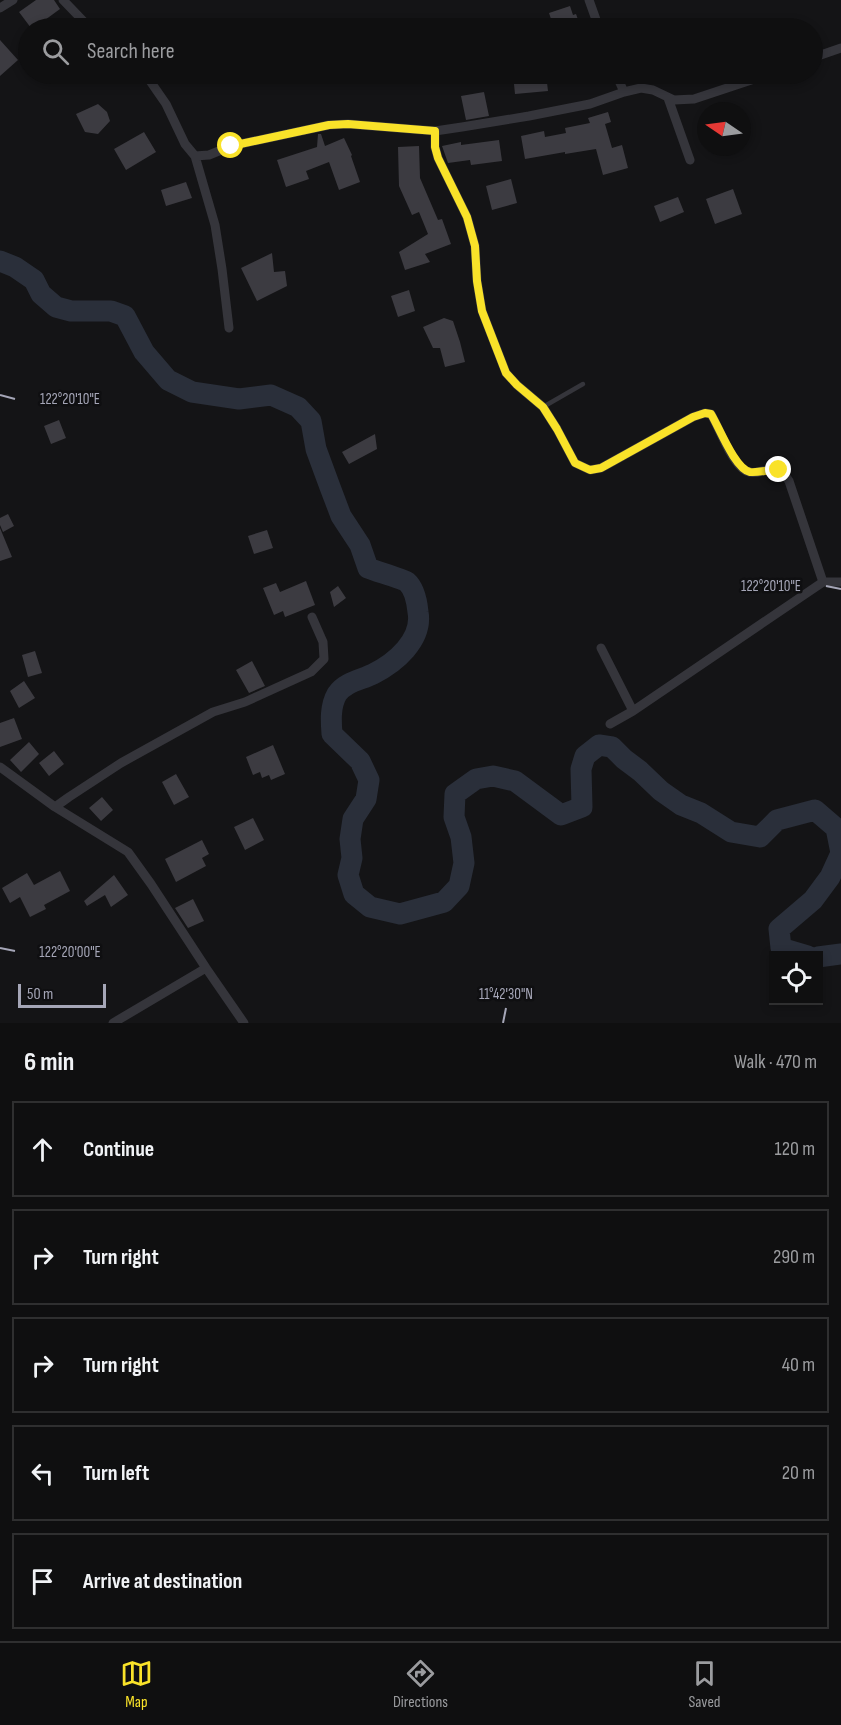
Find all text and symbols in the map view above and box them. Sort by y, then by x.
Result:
search box [18,18,823,84]
icon: search [39,35,72,68]
text: Search here [87,38,174,65]
north arrow [697,102,751,156]
route start [217,132,243,158]
text: 122°20'10"E [40,390,100,409]
route end [765,456,791,482]
text: 122°20'10"E [741,577,801,596]
text: 122°20'00"E [39,943,101,962]
map controls [769,951,823,1005]
button: locate [769,951,823,1005]
scale bar [18,981,106,1008]
text: 50 m [27,985,53,1004]
text: 11°42'30"N [479,985,533,1004]
text: 6 min [24,1047,74,1078]
text: Walk · 470 m [734,1050,817,1074]
icon: ahead [26,1133,59,1166]
text: Continue [83,1136,154,1163]
text: 120 m [775,1137,815,1161]
icon: right [26,1241,59,1274]
text: Turn right [83,1244,159,1271]
text: 290 m [773,1245,815,1269]
icon: right [26,1349,59,1382]
text: Turn right [83,1352,159,1379]
text: 40 m [782,1353,815,1377]
icon: left [26,1457,59,1490]
text: Turn left [83,1460,149,1487]
text: 20 m [782,1461,815,1485]
icon: arrive [26,1565,59,1598]
text: Arrive at destination [83,1568,242,1595]
tab: Map [120,1657,153,1712]
tab: Directions [393,1657,448,1712]
tab: Saved [688,1657,721,1712]

